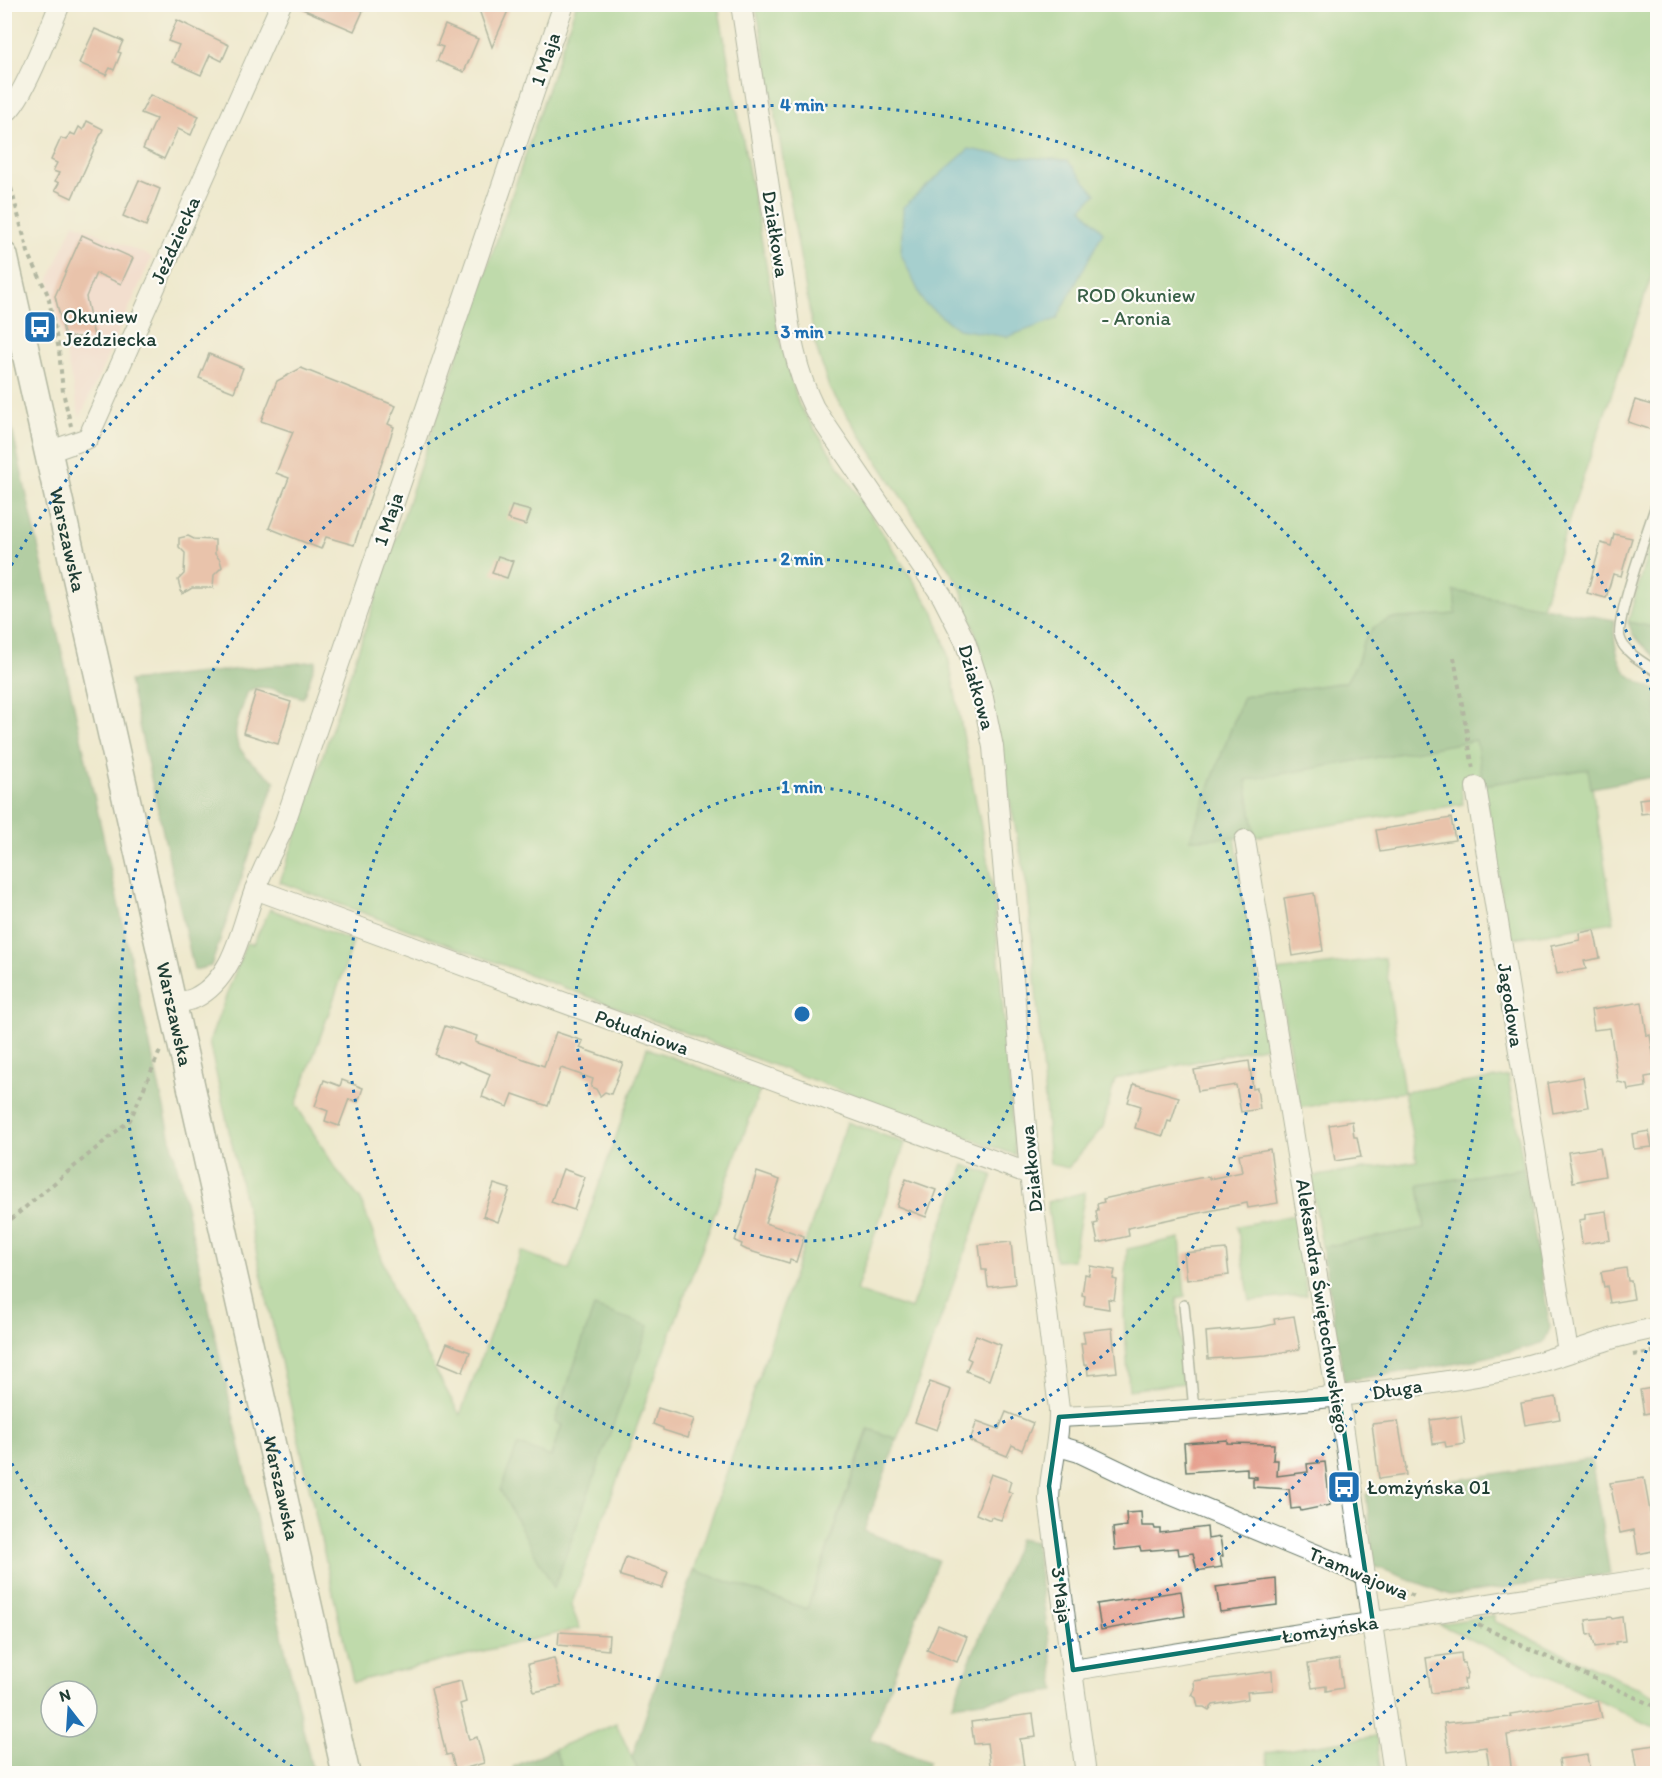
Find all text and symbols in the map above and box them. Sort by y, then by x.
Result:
street label: 1 Maja [525,29,565,89]
text: 4 min [780,94,825,116]
street label: Działkowa [757,189,795,280]
street label: Jeździecka [145,192,205,288]
park label: ROD Okuniew - Aronia [1077,283,1195,330]
place label: Okuniew Jeździecka [63,304,157,351]
bus stop icon: Okuniew Jeździecka [22,309,58,345]
text: 3 min [780,321,824,343]
street label: Warszawska [45,486,91,595]
street label: 1 Maja [368,489,408,549]
text: 2 min [781,548,824,570]
street label: Działkowa [953,642,1001,733]
text: 1 min [781,776,823,798]
street label: Warszawska [151,960,198,1069]
street label: Jagodowa [1492,961,1530,1049]
street label: Południowa [592,1004,692,1060]
centre of rings [792,1004,812,1024]
street label: Działkowa [1014,1124,1048,1214]
street label: Aleksandra Świętochowskiego [1291,1177,1355,1435]
street label: Długa [1370,1373,1424,1405]
street label: Warszawska [258,1434,305,1543]
bus stop icon: Łomżyńska 01 [1326,1469,1362,1505]
place label: Łomżyńska 01 [1367,1475,1490,1499]
street label: Tramwajowa [1305,1541,1413,1605]
street label: 3 Maja [1046,1565,1078,1625]
street label: Łomżyńska [1280,1609,1380,1648]
north arrow [39,1679,99,1739]
text: N [57,1684,73,1706]

